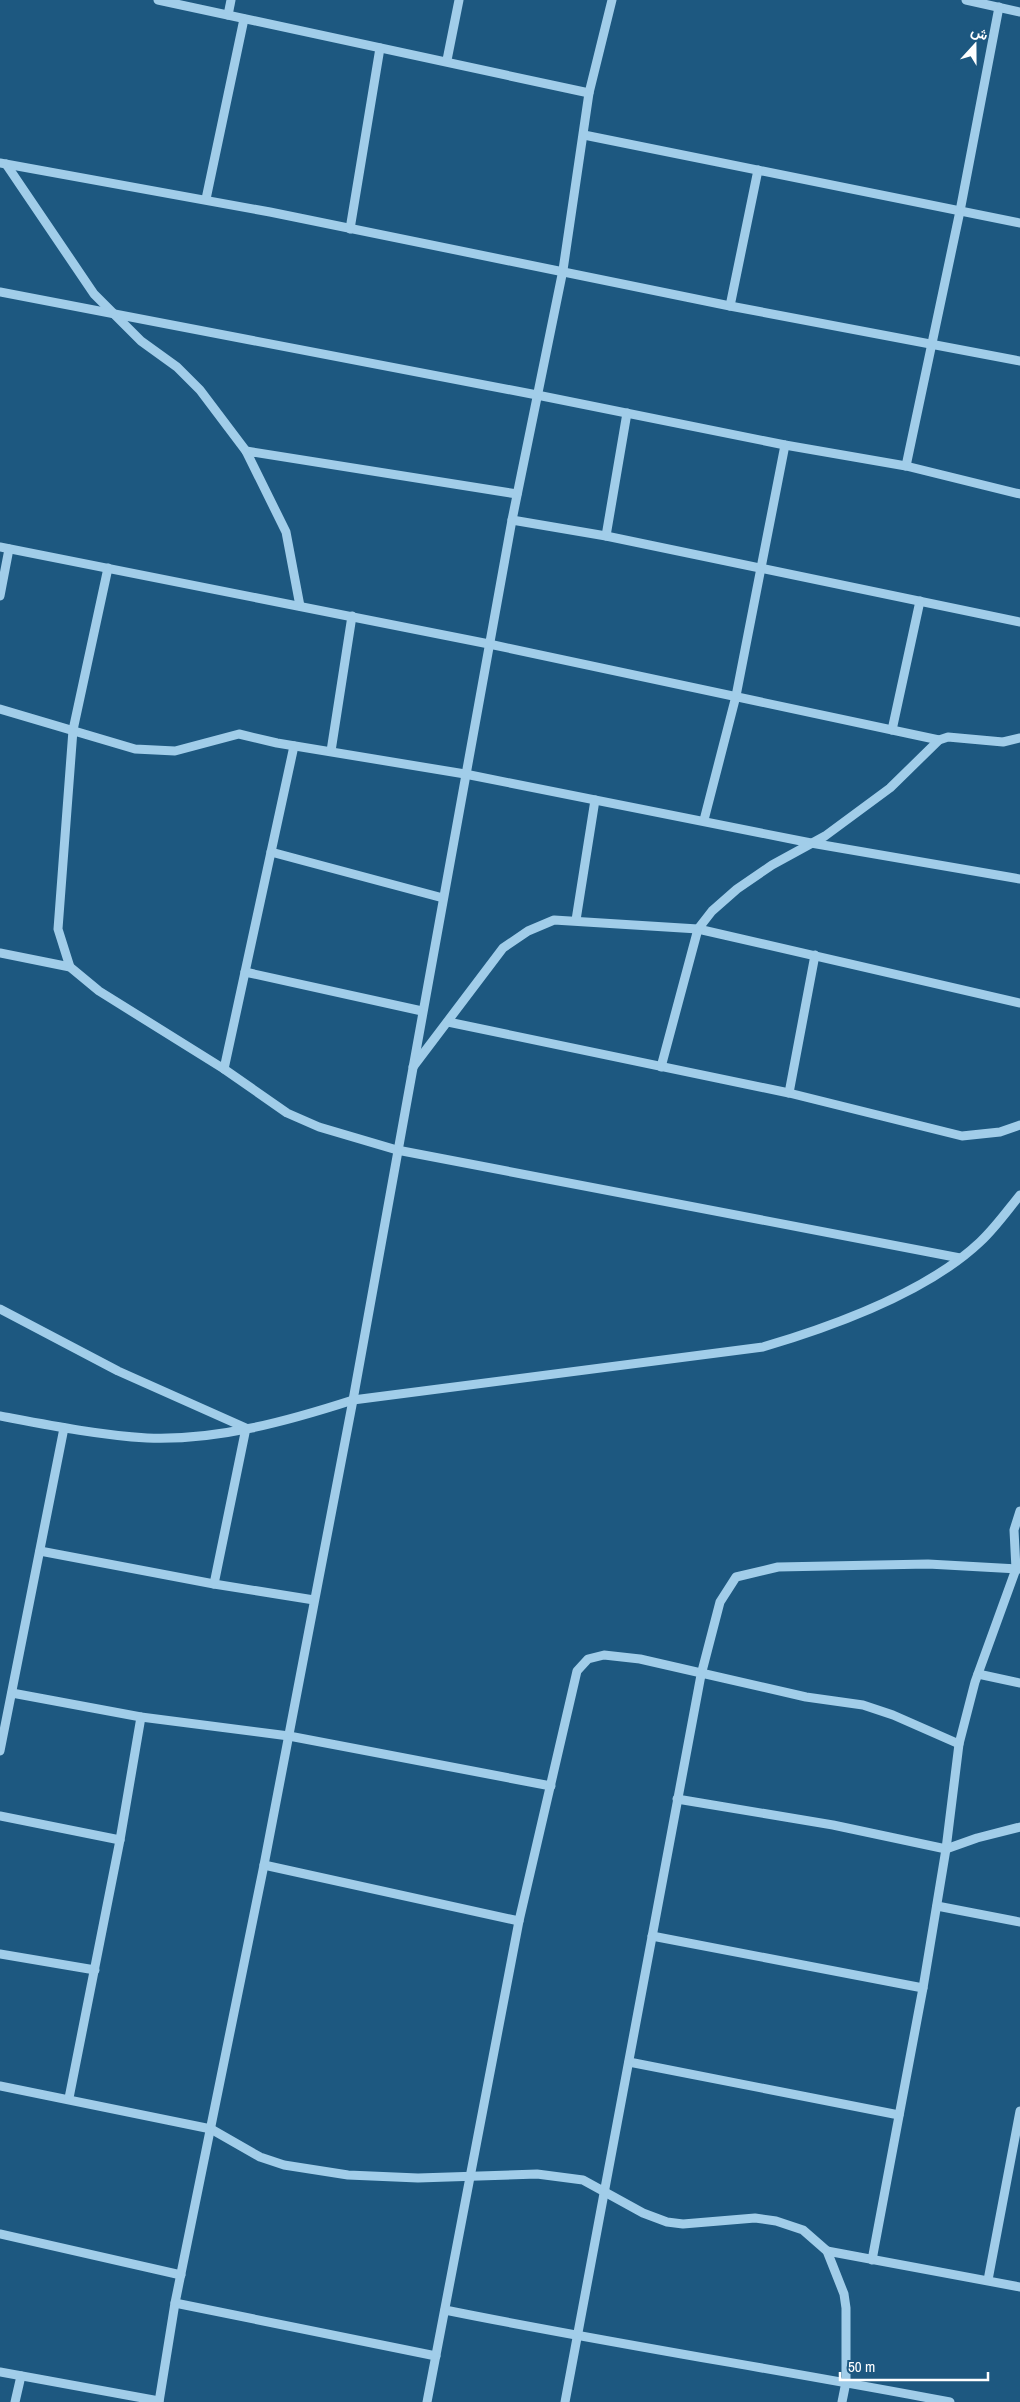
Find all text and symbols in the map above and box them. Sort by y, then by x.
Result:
north arrow [950,20,1000,70]
text: ش [969,21,991,44]
scale bar [840,2350,988,2382]
text: 50 m [848,2356,875,2377]

